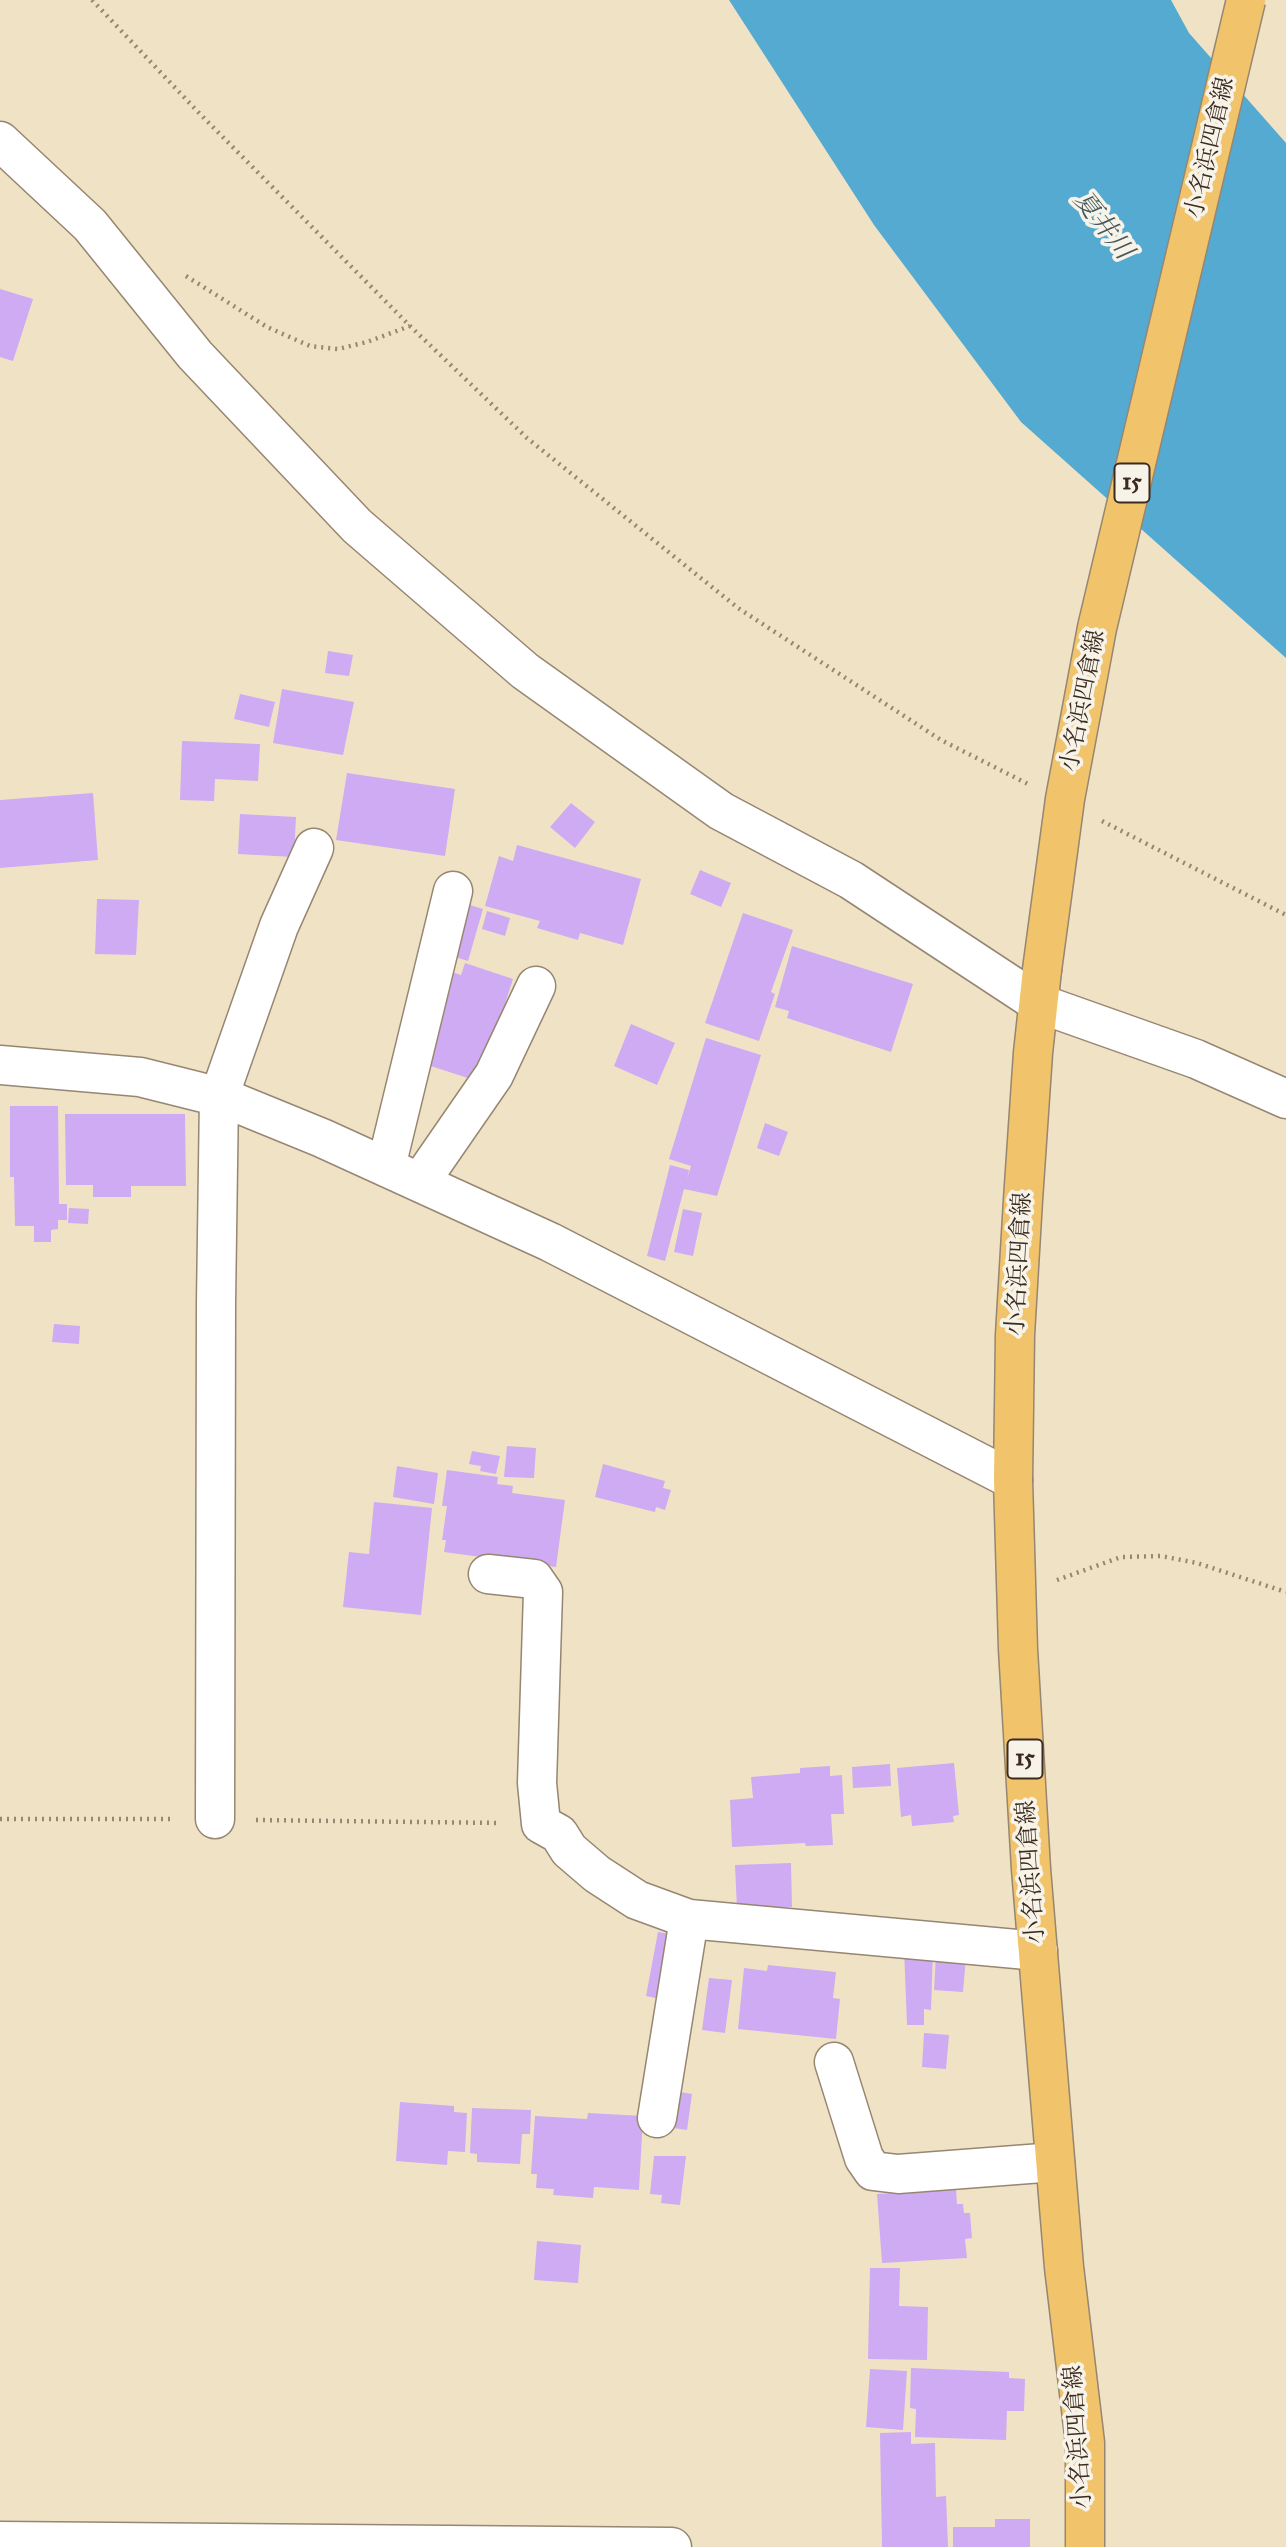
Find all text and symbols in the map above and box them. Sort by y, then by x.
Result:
street label: 小名浜四倉線 [1181,75,1241,221]
water label: 夏井川 [1066,186,1138,266]
road number: 15 [1114,463,1150,503]
street label: 小名浜四倉線 [1056,628,1112,774]
street label: 小名浜四倉線 [1002,1191,1038,1337]
road number: 15 [1007,1740,1042,1778]
street label: 小名浜四倉線 [1013,1799,1051,1945]
street label: 小名浜四倉線 [1060,2364,1098,2510]

